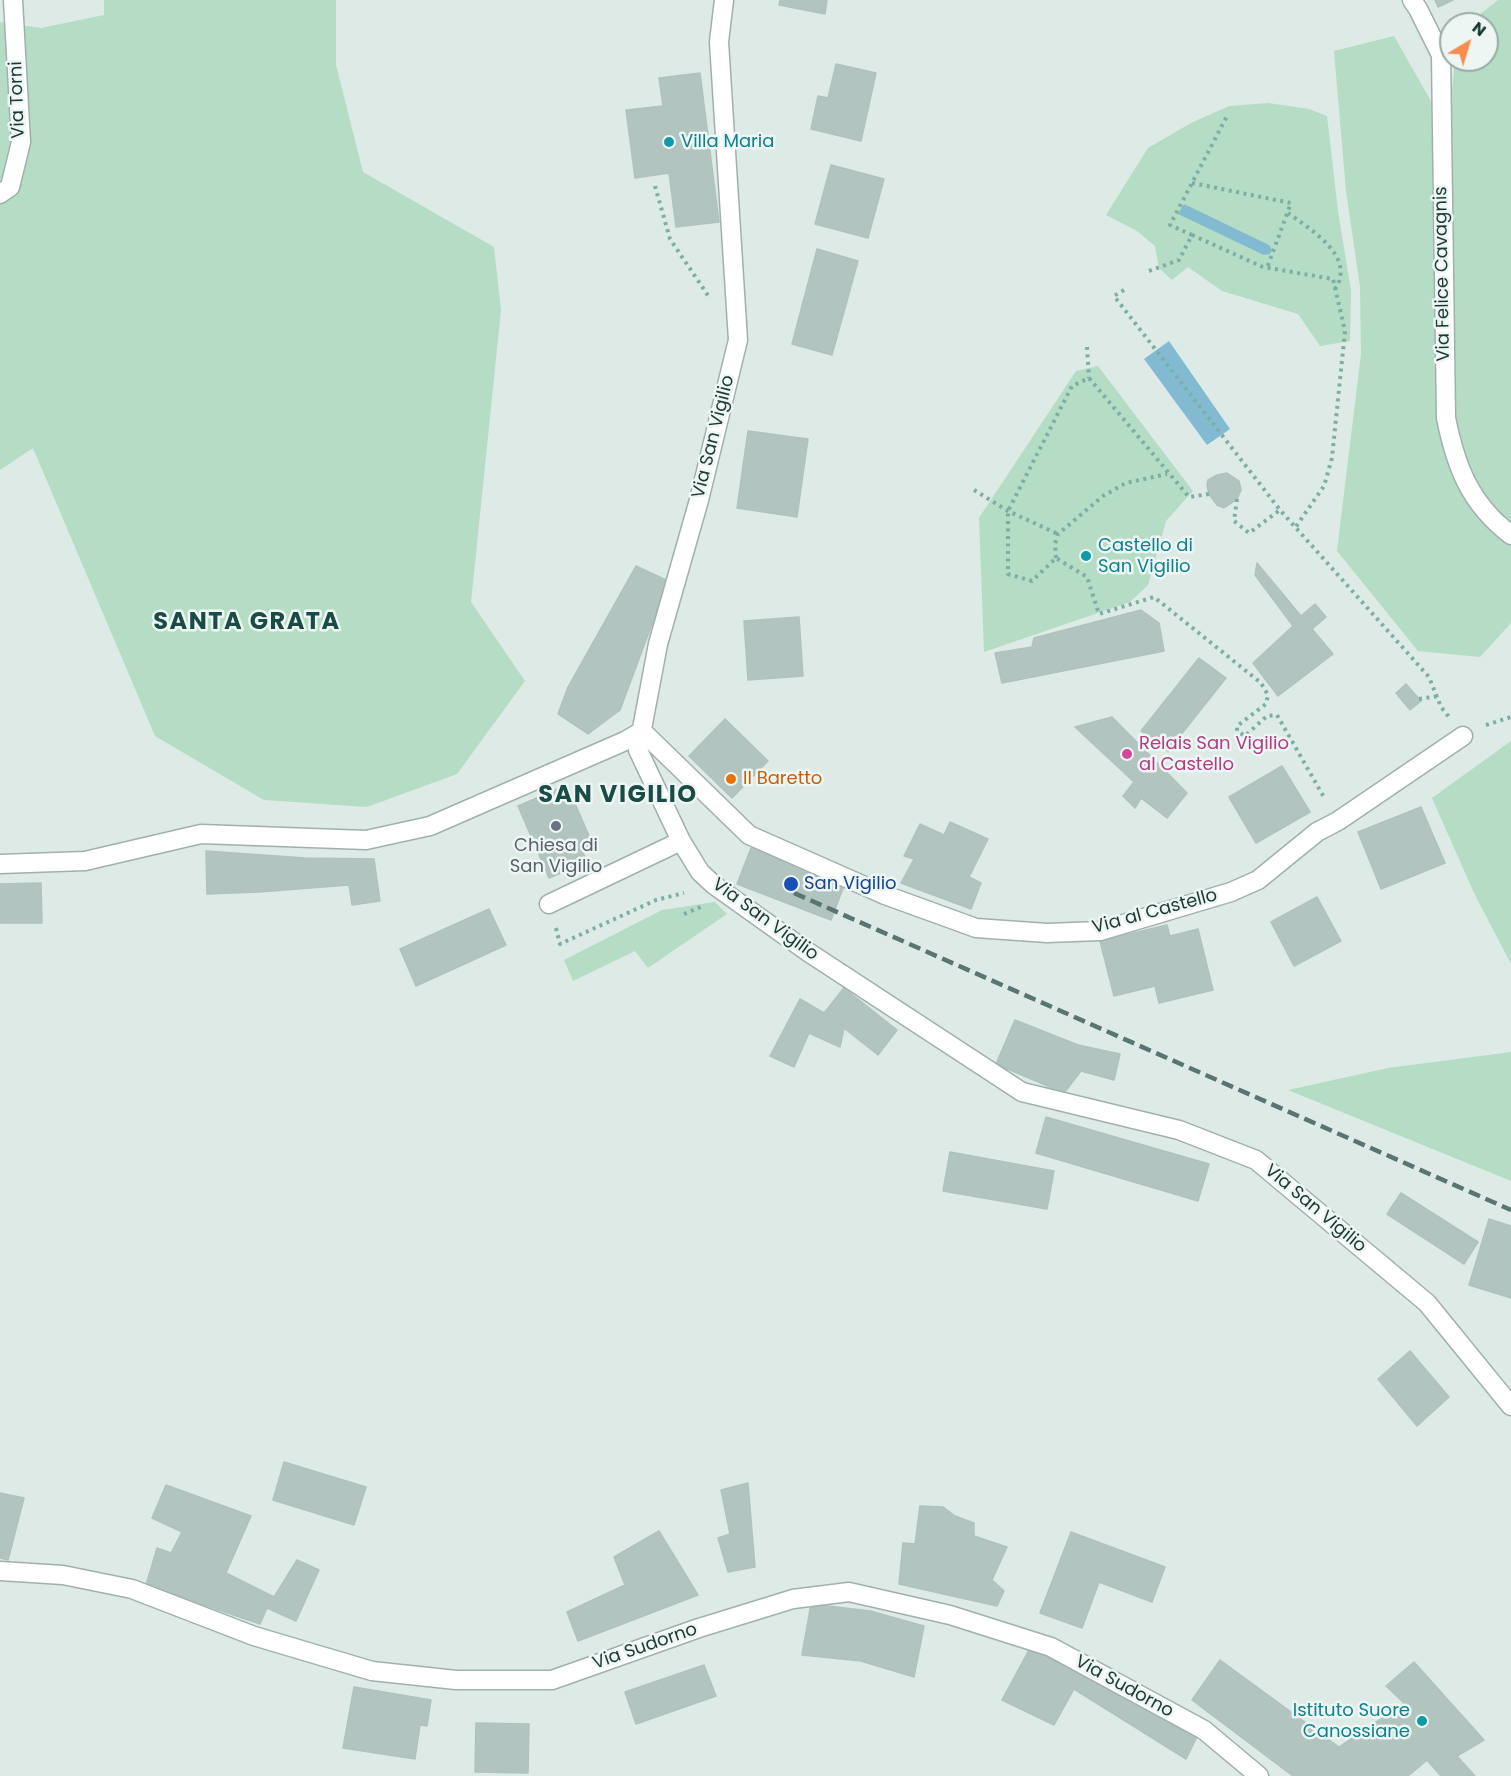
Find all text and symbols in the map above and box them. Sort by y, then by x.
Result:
north arrow [1439,12,1499,72]
text: N [1467,16,1491,42]
street label: Via Torni [6,61,30,139]
place label: Villa Maria [681,131,774,153]
marker: Villa Maria [662,135,676,149]
street label: Via Felice Cavagnis [1431,186,1455,362]
street label: Via San Vigilio [688,373,740,501]
place label: Castello di San Vigilio [1098,535,1193,578]
marker: Castello di San Vigilio [1079,549,1093,563]
district label: SANTA GRATA [153,609,341,637]
place label: Relais San Vigilio al Castello [1139,733,1289,776]
marker: Relais San Vigilio al Castello [1120,747,1134,761]
place label: Il Baretto [743,768,822,790]
marker: Il Baretto [724,772,738,786]
district label: SAN VIGILIO [538,782,698,810]
marker: Chiesa di San Vigilio [549,819,563,833]
place label: Chiesa di San Vigilio [510,835,602,878]
place label: San Vigilio [804,873,897,895]
street label: Via San Vigilio [708,874,822,966]
marker: San Vigilio [782,875,800,893]
street label: Via al Castello [1090,885,1220,939]
street label: Via San Vigilio [1260,1160,1370,1258]
street label: Via Sudorno [590,1619,700,1675]
street label: Via Sudorno [1071,1651,1177,1723]
place label: Istituto Suore Canossiane [1293,1700,1410,1742]
marker: Istituto Suore Canossiane [1415,1714,1429,1728]

